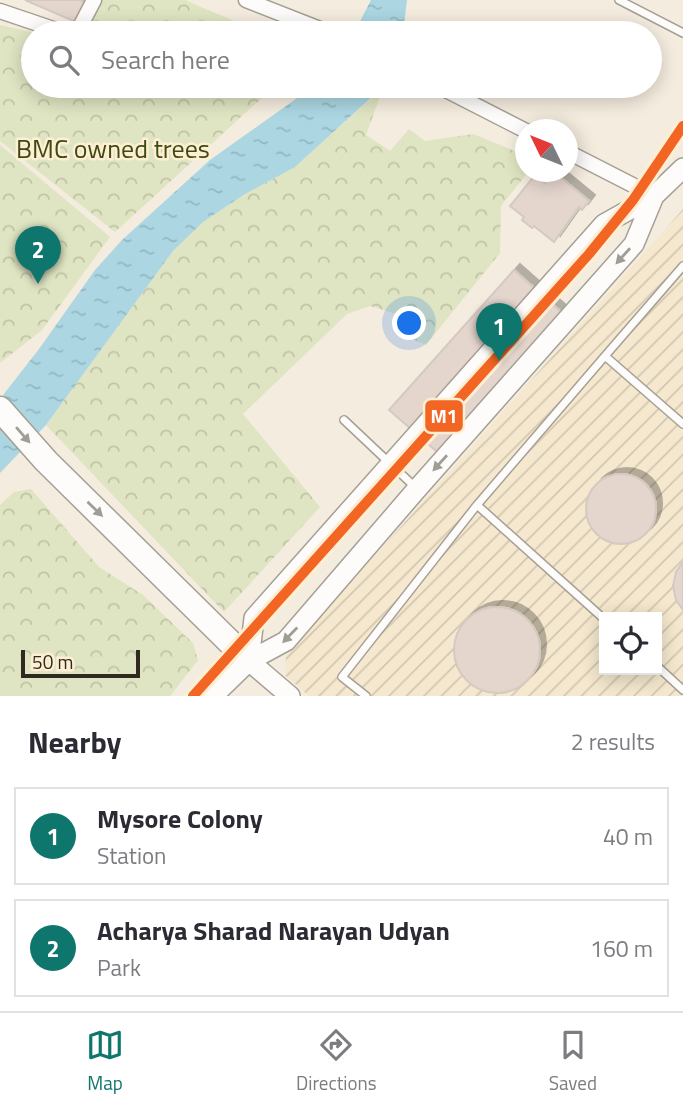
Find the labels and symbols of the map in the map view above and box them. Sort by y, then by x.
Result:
north arrow [515,119,578,182]
park label: BMC owned trees [16,129,210,168]
pin: 2 [15,226,61,284]
one-way arrow [616,248,631,265]
pin: 1 [476,303,522,361]
your location [392,306,426,340]
line badge: M1 [424,399,464,433]
text: M1 [431,401,457,430]
one-way arrow [15,427,30,444]
one-way arrow [432,455,448,472]
one-way arrow [86,501,103,518]
one-way arrow [282,626,298,643]
scale bar [21,647,140,679]

